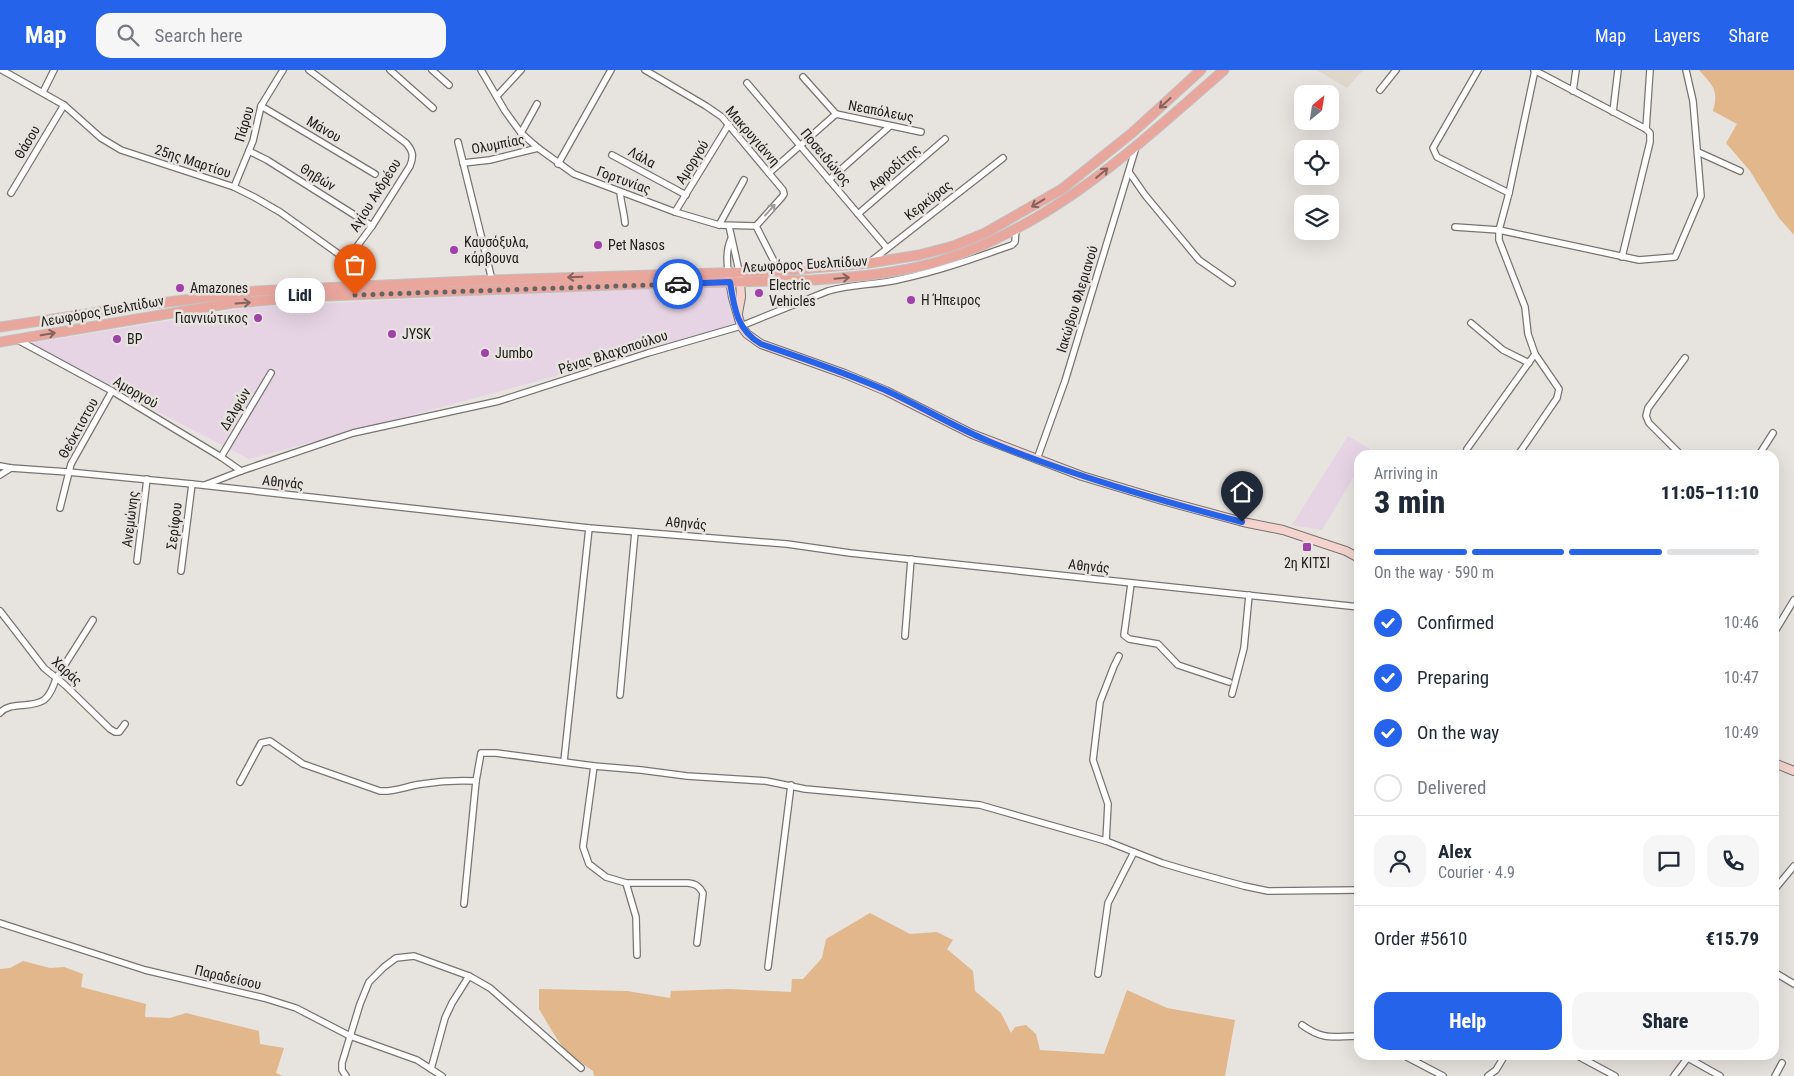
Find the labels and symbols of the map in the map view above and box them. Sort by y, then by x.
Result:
north arrow [1294,85,1339,130]
street label: Νεαπόλεως [847,97,915,125]
one-way arrow [1158,97,1171,109]
street label: Μακρυγιάννη [723,103,783,169]
street label: Πάρου [231,104,257,144]
street label: Μάνου [304,113,344,145]
street label: Θάσου [11,122,43,162]
street label: Ποσειδώνος [797,125,855,189]
street label: Ολυμπίας [470,131,526,157]
street label: Αμοργού [672,137,712,187]
street label: 25ης Μαρτίου [153,141,233,181]
street label: Αφροδίτης [865,141,923,194]
street label: Λάλα [626,143,658,171]
street label: Αγίου Ανδρέου [346,155,404,234]
street label: Θηβών [297,160,339,194]
street label: Γορτυνίας [595,163,653,197]
one-way arrow [1095,168,1108,179]
street label: Κερκύρας [901,177,955,223]
one-way arrow [1031,199,1045,209]
one-way arrow [764,204,776,217]
place label: Καυσόξυλα, κάρβουνα [464,234,529,266]
place label: Pet Nasos [608,237,665,253]
marker: Pet Nasos [592,239,604,251]
street label: Ιακώβου Φλεριανού [1053,243,1101,354]
pin [334,244,376,295]
marker: Καυσόξυλα, κάρβουνα [448,244,460,256]
street label: Λεωφόρος Ευελπίδων [742,253,868,276]
courier [653,259,703,309]
one-way arrow [567,272,583,282]
one-way arrow [834,273,850,282]
place label: Electric Vehicles [769,277,816,309]
callout: Lidl [275,278,325,312]
place label: Amazones [190,280,248,296]
marker: Amazones [174,282,186,294]
marker: Electric Vehicles [753,287,765,299]
street label: Λεωφόρος Ευελπίδων [39,292,165,331]
place label: Η Ήπειρος [921,292,981,308]
marker: Η Ήπειρος [905,294,917,306]
one-way arrow [235,298,251,307]
place label: Γιαννιώτικος [175,310,248,326]
marker: Γιαννιώτικος [252,312,264,324]
place label: JYSK [402,326,431,342]
street label: Ρένας Βλαχοπούλου [556,327,670,377]
marker: JYSK [386,328,398,340]
one-way arrow [40,329,56,339]
place label: BP [127,331,143,347]
marker: BP [111,333,123,345]
place label: Jumbo [495,345,533,361]
marker: Jumbo [479,347,491,359]
street label: Αμοργού [111,373,161,411]
street label: Δελφών [216,385,255,434]
street label: Θεόκτιστου [55,395,101,461]
pin [1221,471,1263,522]
street label: Αθηνάς [262,472,304,492]
street label: Ανεμώνης [119,490,141,548]
street label: Σερίφου [163,501,186,551]
street label: Αθηνάς [665,513,707,533]
marker: 2η ΚΙΤΣΙ [1301,541,1313,553]
place label: 2η ΚΙΤΣΙ [1284,555,1330,571]
street label: Αθηνάς [1068,556,1110,576]
street label: Χαράς [49,653,85,689]
street label: Παραδείσου [193,962,263,993]

